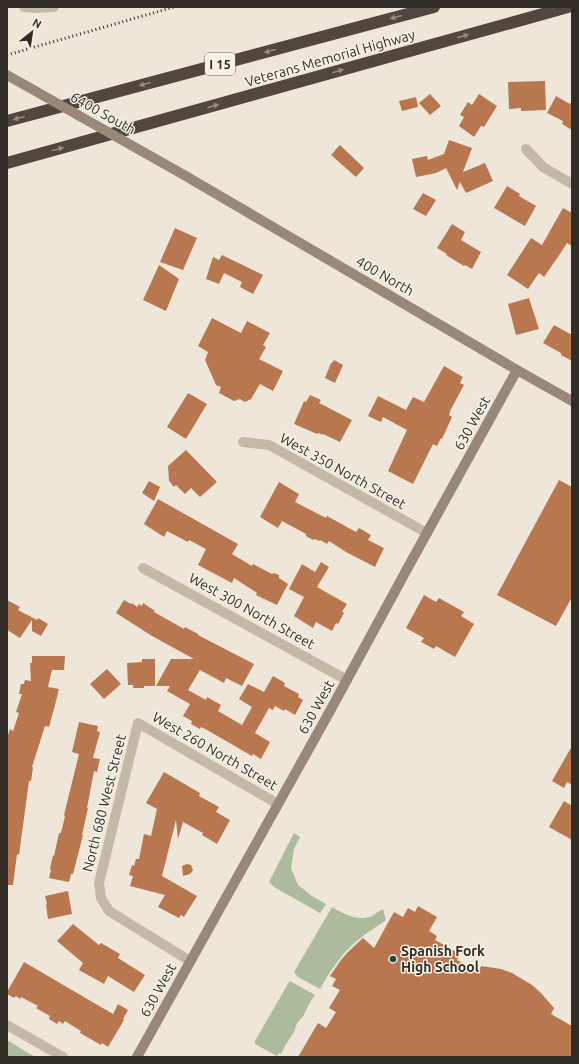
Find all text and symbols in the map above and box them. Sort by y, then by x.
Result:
north arrow [12,12,52,52]
one-way arrow [390,14,402,20]
text: N [30,16,44,31]
street label: Veterans Memorial Highway [243,26,417,90]
one-way arrow [458,33,470,39]
one-way arrow [264,48,277,54]
road number: I 15 [205,53,235,75]
one-way arrow [332,68,344,74]
one-way arrow [138,81,150,87]
street label: 6400 South [68,89,138,137]
one-way arrow [207,103,219,109]
one-way arrow [13,115,25,121]
one-way arrow [52,146,64,152]
street label: 400 North [353,253,417,299]
street label: 630 West [451,393,494,453]
street label: West 350 North Street [277,430,409,513]
street label: West 300 North Street [186,570,318,653]
street label: 630 West [295,677,338,737]
street label: West 260 North Street [150,709,281,794]
street label: North 680 West Street [79,732,129,874]
place label: Spanish Fork High School [401,943,485,975]
marker: Spanish Fork High School [388,954,398,964]
street label: 630 West [137,960,180,1020]

